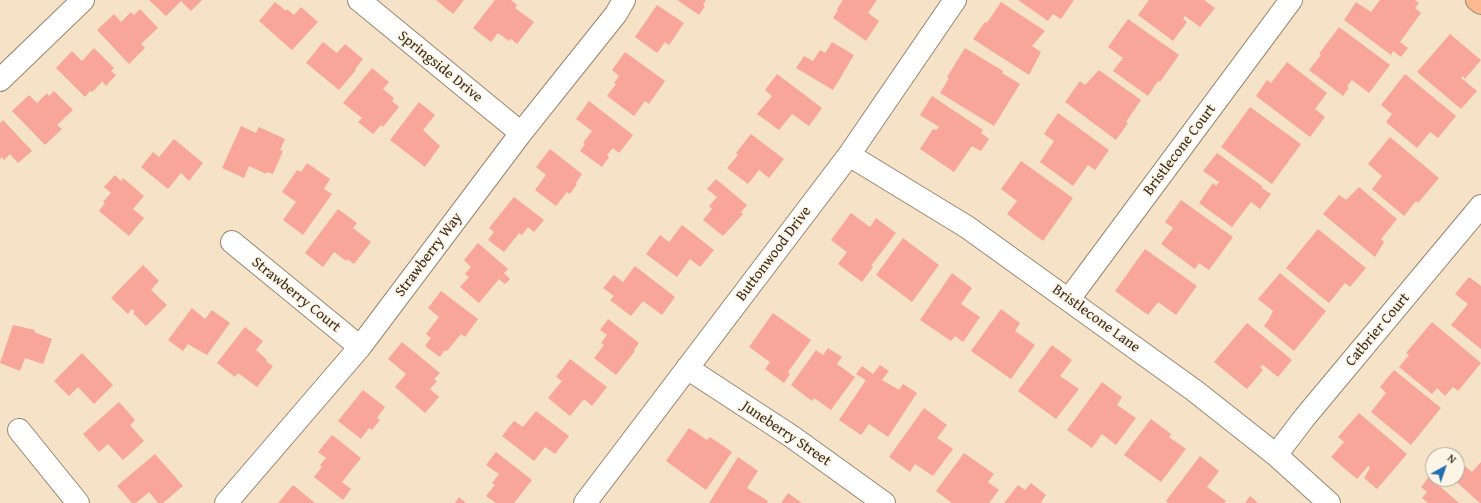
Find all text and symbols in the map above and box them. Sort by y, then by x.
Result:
street label: Springside Drive [394,27,486,107]
street label: Bristlecone Court [1140,101,1220,199]
street label: Buttonwood Drive [733,203,815,305]
street label: Strawberry Way [391,209,467,301]
street label: Strawberry Court [248,254,344,336]
street label: Bristlecone Lane [1049,281,1143,357]
street label: Catbrier Court [1342,290,1414,370]
street label: Juneberry Street [738,397,834,471]
north arrow [1425,447,1465,487]
text: N [1444,450,1460,467]

